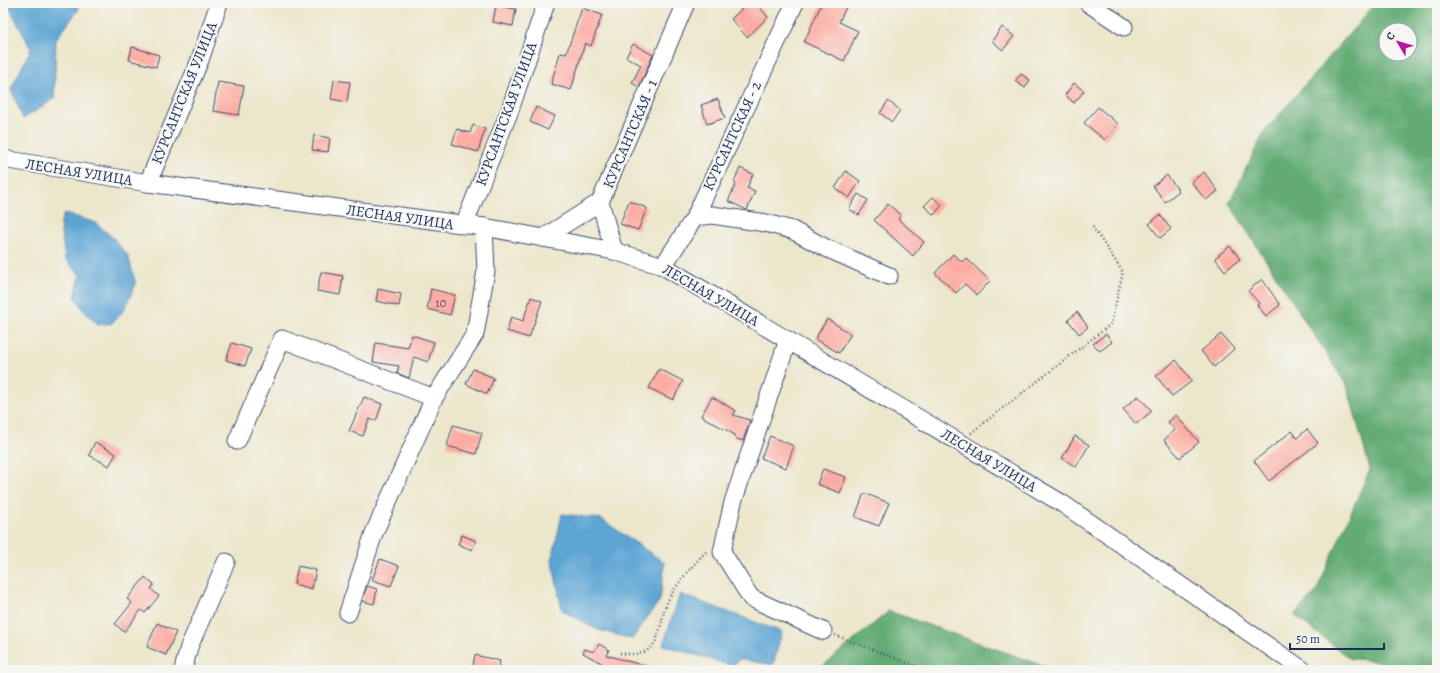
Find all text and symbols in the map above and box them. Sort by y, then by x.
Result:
street label: КУРСАНТСКАЯ УЛИЦА [146,19,222,167]
north arrow [1378,22,1418,62]
text: С [1383,29,1399,43]
street label: КУРСАНТСКАЯ УЛИЦА [471,39,541,189]
street label: КУРСАНТСКАЯ - 1 [598,76,662,192]
street label: КУРСАНТСКАЯ - 2 [698,78,766,194]
street label: ЛЕСНАЯ УЛИЦА [24,154,134,190]
street label: ЛЕСНАЯ УЛИЦА [345,200,455,234]
street label: ЛЕСНАЯ УЛИЦА [659,259,763,331]
house number: 10 [435,294,447,311]
street label: ЛЕСНАЯ УЛИЦА [937,424,1041,497]
scale bar [1290,625,1384,651]
text: 50 m [1296,631,1320,647]

